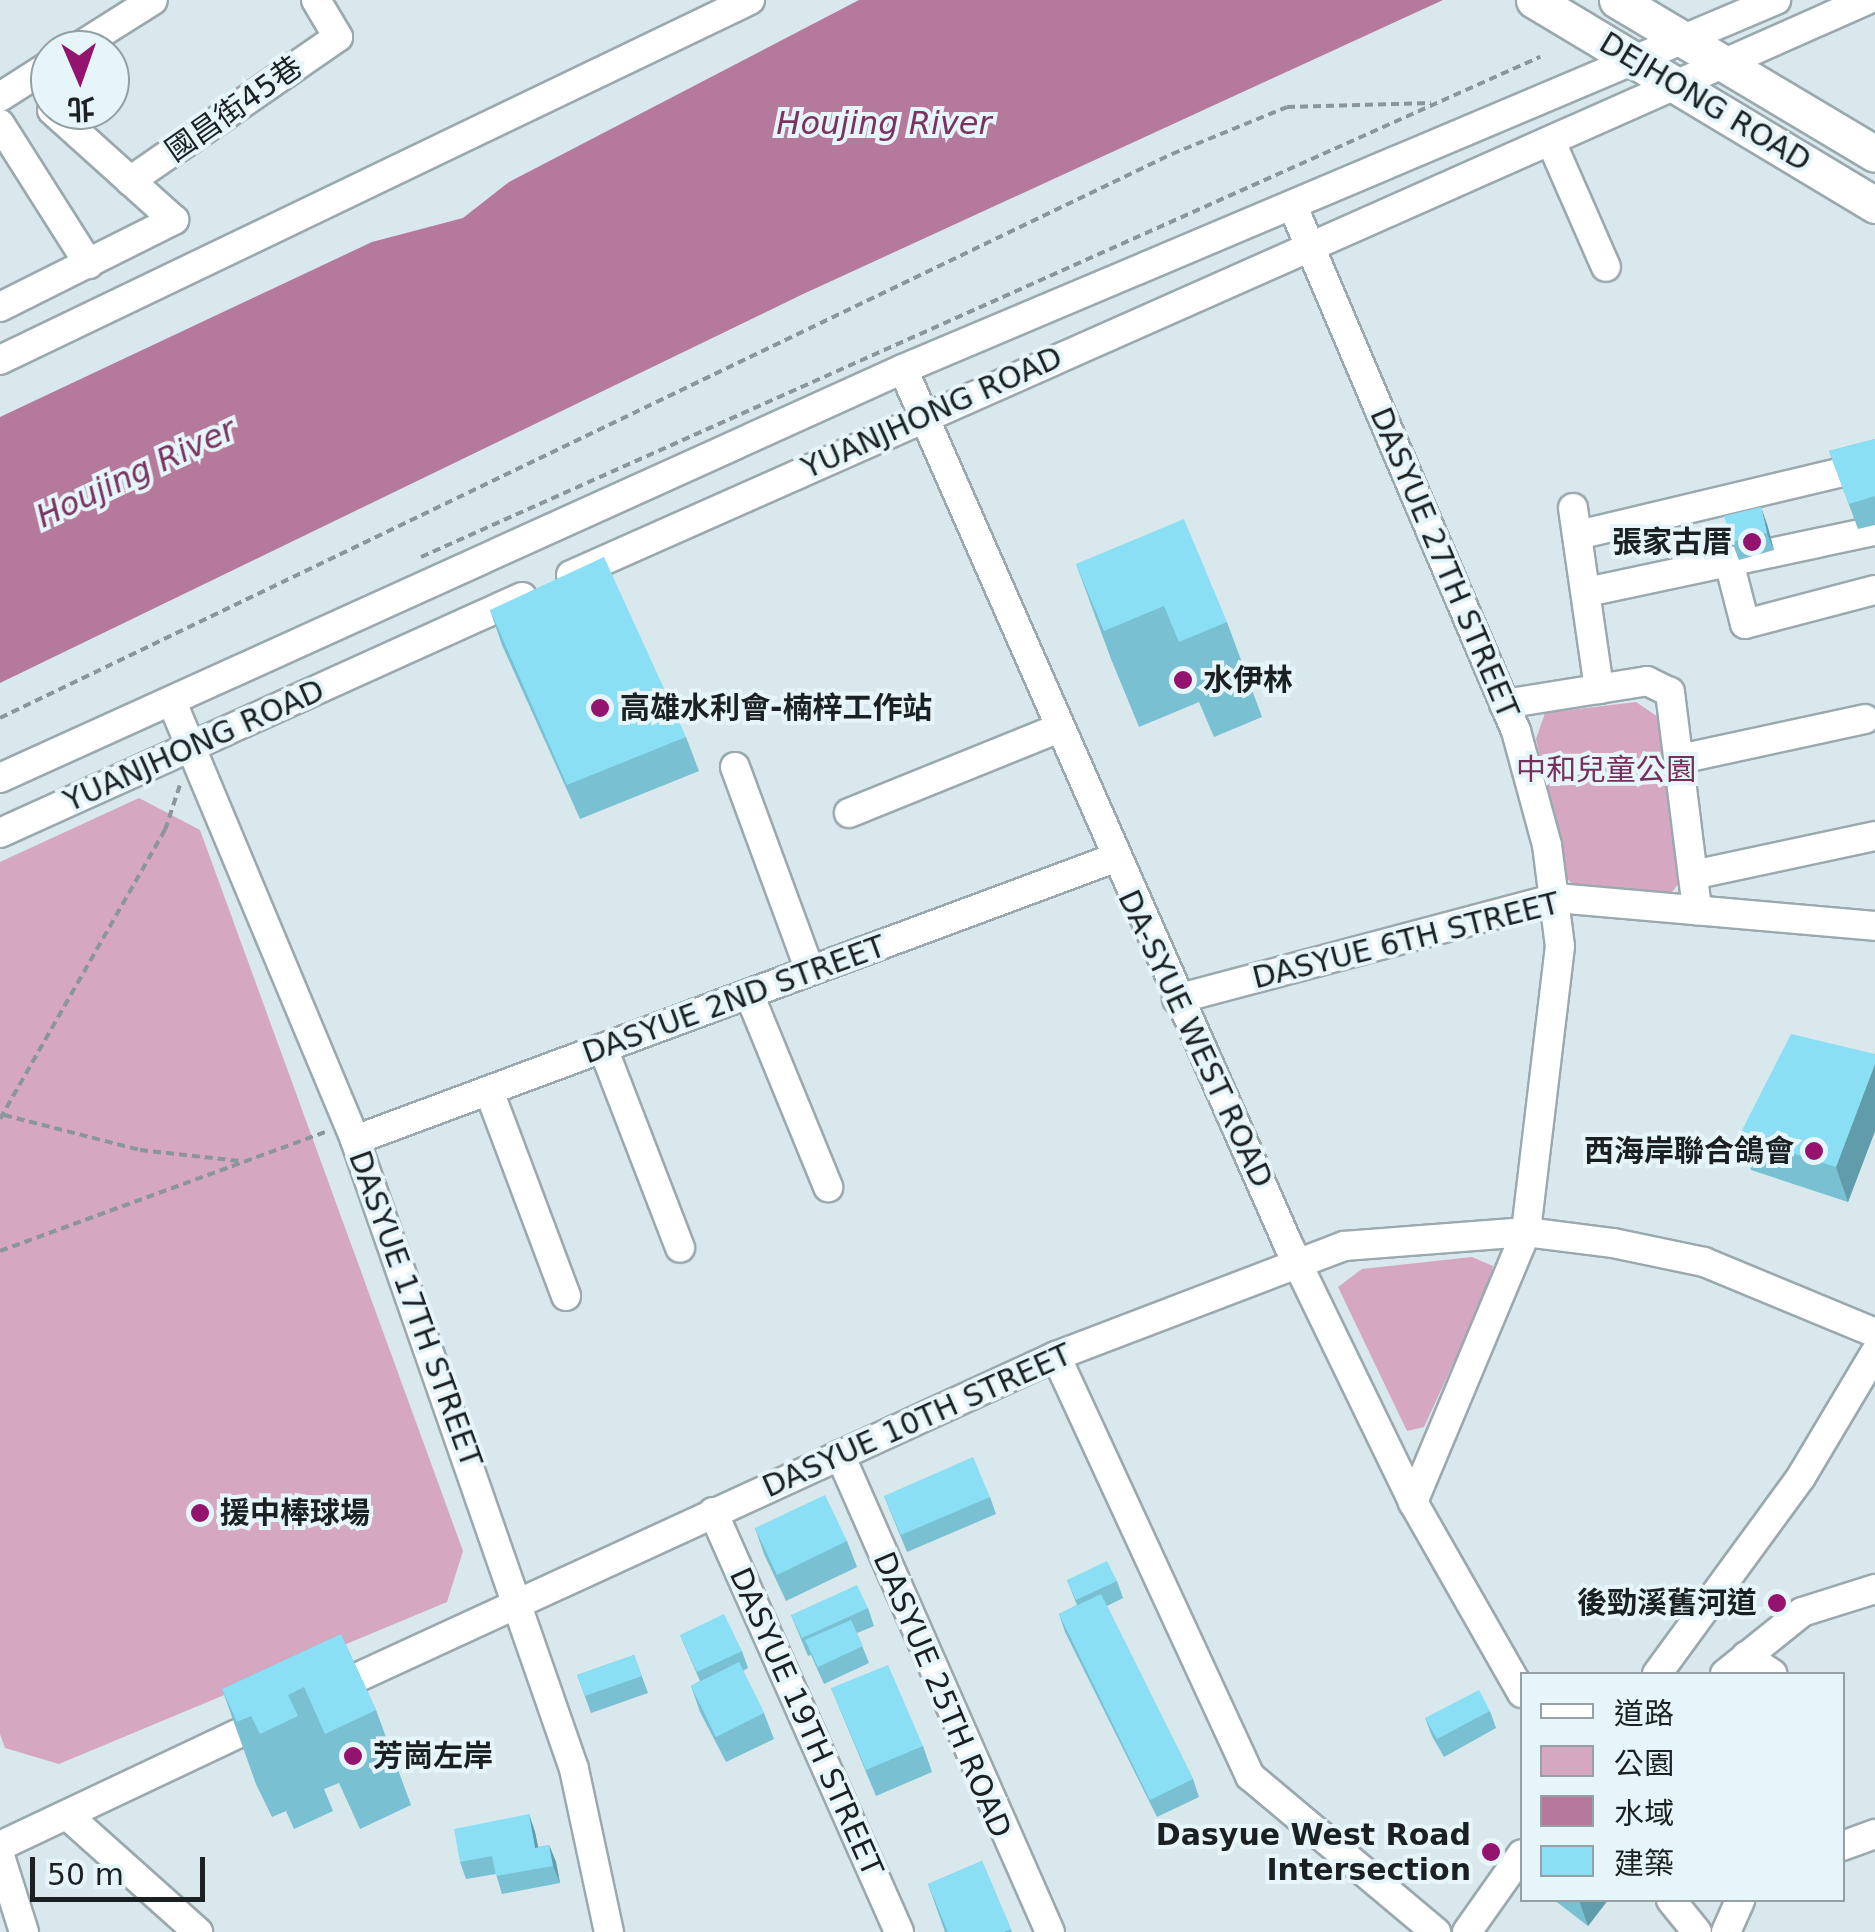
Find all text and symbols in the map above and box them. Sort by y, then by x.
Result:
street label: DEJHONG ROAD [1593,25,1817,179]
north arrow [30,30,130,130]
street label: 國昌街45巷 [159,49,309,169]
text: 北 [66,92,96,125]
water label: Houjing River [776,104,992,142]
street label: YUANJHONG ROAD [796,339,1068,487]
street label: DASYUE 27TH STREET [1362,402,1526,724]
water label: Houjing River [30,410,242,536]
place label: 張家古厝 [1612,524,1732,560]
marker: 張家古厝 [1741,531,1763,553]
place label: 水伊林 [1203,662,1293,698]
marker: 水伊林 [1172,669,1194,691]
street label: YUANJHONG ROAD [58,672,330,820]
place label: 高雄水利會-楠梓工作站 [620,690,932,726]
marker: 高雄水利會-楠梓工作站 [589,697,611,719]
park label: 中和兒童公園 [1516,752,1696,788]
street label: DA-SYUE WEST ROAD [1110,885,1280,1193]
street label: DASYUE 6TH STREET [1249,885,1563,997]
street label: DASYUE 2ND STREET [578,928,890,1072]
place label: 西海岸聯合鴿會 [1584,1133,1794,1169]
marker: 西海岸聯合鴿會 [1803,1140,1825,1162]
street label: DASYUE 17TH STREET [341,1146,489,1472]
street label: DASYUE 10TH STREET [757,1337,1077,1505]
place label: 援中棒球場 [220,1495,370,1531]
marker: 援中棒球場 [189,1502,211,1524]
street label: DASYUE 25TH ROAD [865,1547,1019,1843]
street label: DASYUE 19TH STREET [722,1562,890,1882]
place label: 後勁溪舊河道 [1577,1585,1757,1621]
marker: 後勁溪舊河道 [1766,1592,1788,1614]
legend [1520,1672,1845,1902]
text: 道路 [1614,1696,1674,1731]
place label: 芳崗左岸 [373,1738,493,1774]
marker: 芳崗左岸 [342,1745,364,1767]
text: 公園 [1614,1746,1674,1781]
text: 水域 [1614,1796,1674,1831]
place label: Dasyue West Road Intersection [1156,1817,1471,1888]
scale bar [35,1837,210,1899]
marker: Dasyue West Road Intersection [1480,1841,1502,1863]
text: 建築 [1614,1846,1674,1881]
text: 50 m [47,1857,124,1892]

